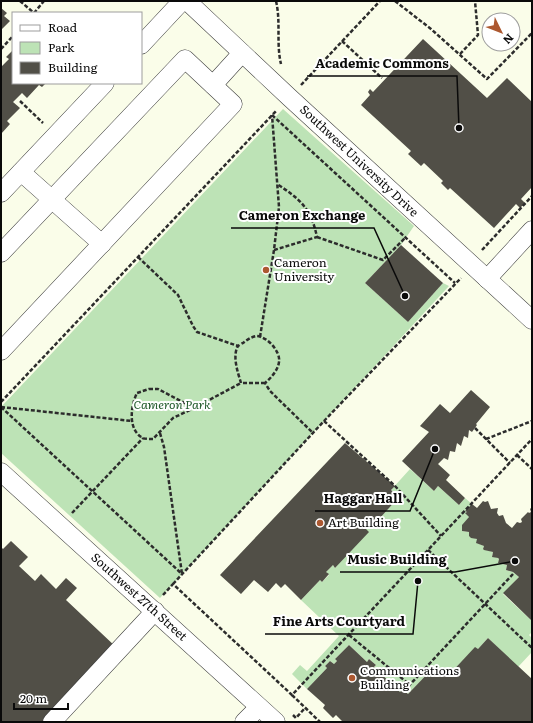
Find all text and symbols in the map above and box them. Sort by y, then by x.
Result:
legend [12,12,142,84]
north arrow [481,12,521,52]
text: Road [48,18,78,36]
text: N [500,31,518,48]
text: Park [48,38,75,56]
callout: Academic Commons [307,51,457,76]
text: Academic Commons [315,53,449,72]
text: Building [48,58,98,76]
street label: Southwest University Drive [296,100,423,220]
callout: Cameron Exchange [231,203,374,228]
text: Cameron Exchange [239,205,365,224]
place label: Cameron University [274,253,335,285]
marker: Cameron University [261,265,271,275]
park label: Cameron Park [134,395,211,413]
callout: Haggar Hall [315,486,410,511]
text: Haggar Hall [324,488,403,507]
place label: Art Building [328,513,399,531]
marker: Art Building [315,518,325,528]
callout: Music Building [340,547,455,572]
street label: Southwest 27th Street [88,548,192,645]
text: Music Building [347,549,447,568]
callout: Fine Arts Courtyard [265,609,413,634]
text: Fine Arts Courtyard [273,611,406,630]
place label: Communications Building [360,661,459,693]
marker: Communications Building [347,673,357,683]
scale bar [14,685,68,711]
text: 20 m [20,689,47,707]

